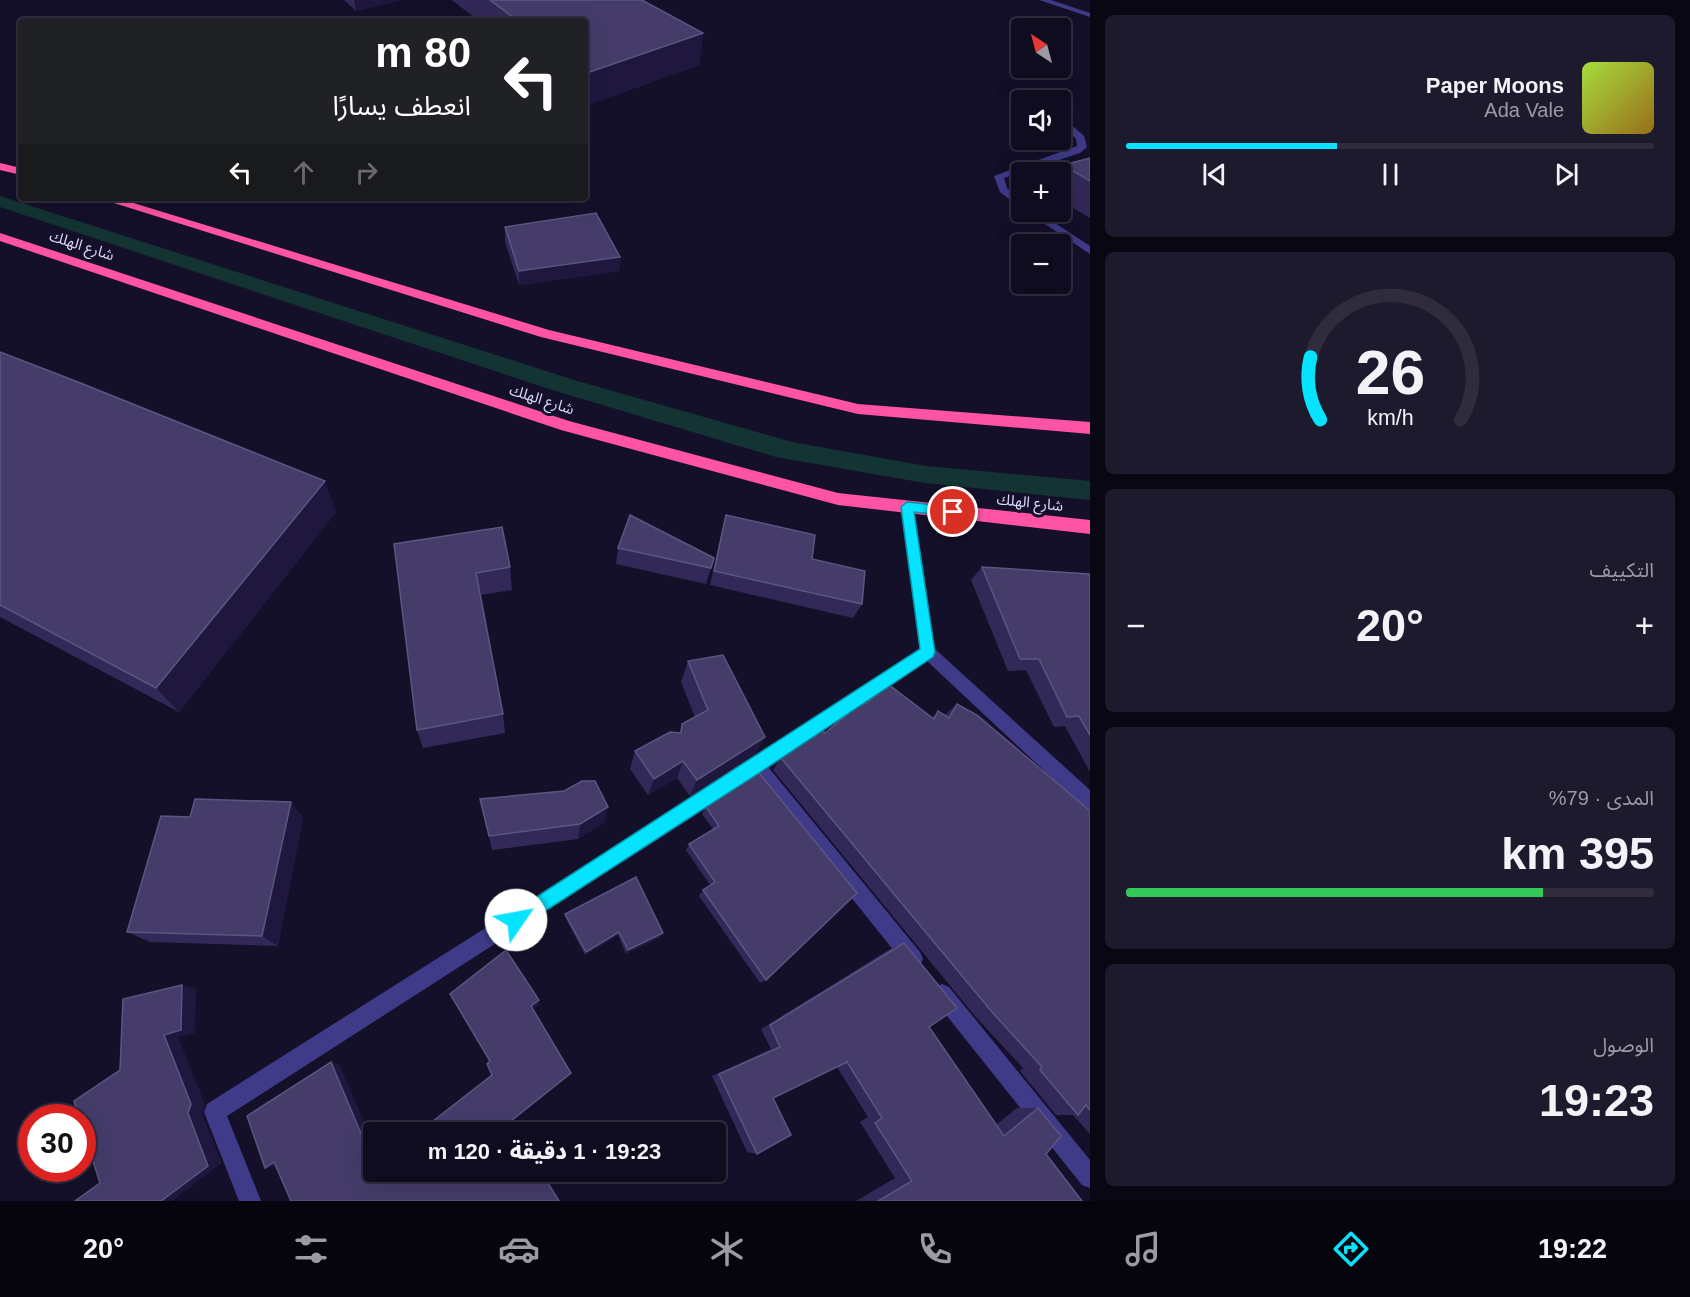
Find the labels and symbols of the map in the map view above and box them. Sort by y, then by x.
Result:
north arrow [1011,18,1071,78]
street label: شارع الهلك [46,227,117,267]
street label: شارع الهلك [506,381,577,421]
pin [927,486,978,537]
street label: شارع الهلك [995,490,1064,518]
position arrow [484,888,548,952]
speed limit sign: 30 [18,1104,96,1182]

